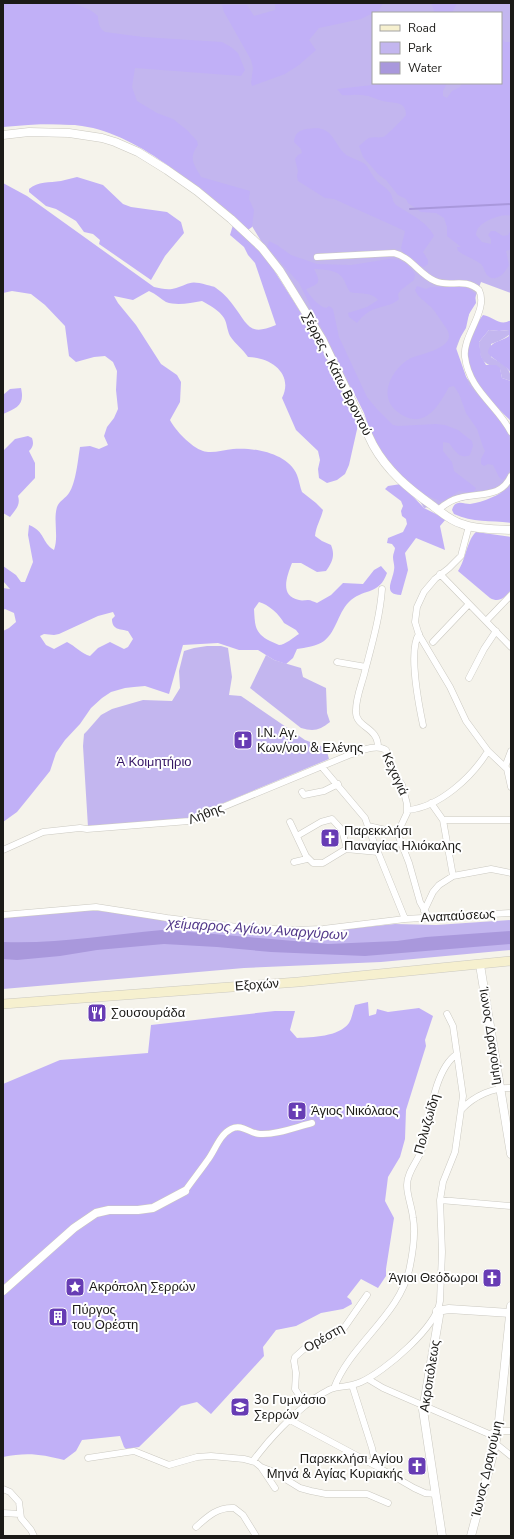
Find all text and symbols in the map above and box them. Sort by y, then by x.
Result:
legend [372,12,502,84]
text: Road [408,20,436,36]
text: Park [408,40,433,56]
text: Water [408,60,442,76]
street label: Σέρρες - Κάτω Βροντού [298,309,376,439]
place label: Ι.Ν. Αγ. Κων/νου & Ελένης [257,724,363,757]
church icon: Ι.Ν. Αγ. Κων/νου & Ελένης [232,729,254,751]
street label: Κεχαγιά [378,750,413,799]
park label: Ά Κοιμητήριο [116,753,192,771]
street label: Λήθης [186,799,226,829]
place label: Παρεκκλήσι Παναγίας Ηλιόκαλης [344,822,461,855]
church icon: Παρεκκλήσι Παναγίας Ηλιόκαλης [319,827,341,849]
street label: Αναπαύσεως [420,905,496,927]
water label: χείμαρρος Αγίων Αναργύρων [164,913,348,945]
street label: Εξοχών [234,974,280,996]
street label: Ίωνος Δραγούμη [474,985,508,1086]
restaurant icon: Σουσουράδα [86,1002,108,1024]
place label: Σουσουράδα [111,1004,186,1022]
street label: Πολυζωίδη [410,1092,444,1156]
church icon: Άγιος Νικόλαος [286,1100,308,1122]
place label: Άγιος Νικόλαος [311,1102,399,1120]
church icon: Άγιοι Θεόδωροι [481,1267,503,1289]
place label: Άγιοι Θεόδωροι [389,1269,478,1287]
place icon: Ακρόπολη Σερρών [64,1276,86,1298]
place label: Ακρόπολη Σερρών [89,1278,196,1296]
place label: Πύργος του Ορέστη [72,1301,138,1334]
building icon: Πύργος του Ορέστη [47,1306,69,1328]
street label: Ορέστη [301,1319,347,1357]
street label: Ακροπόλεως [415,1338,445,1414]
place label: 3ο Γυμνάσιο Σερρών [254,1391,326,1424]
school or university icon: 3ο Γυμνάσιο Σερρών [229,1396,251,1418]
street label: Ίωνος Δραγούμη [467,1419,507,1520]
place label: Παρεκκλήσι Αγίου Μηνά & Αγίας Κυριακής [267,1450,403,1483]
church icon: Παρεκκλήσι Αγίου Μηνά & Αγίας Κυριακής [406,1455,428,1477]

